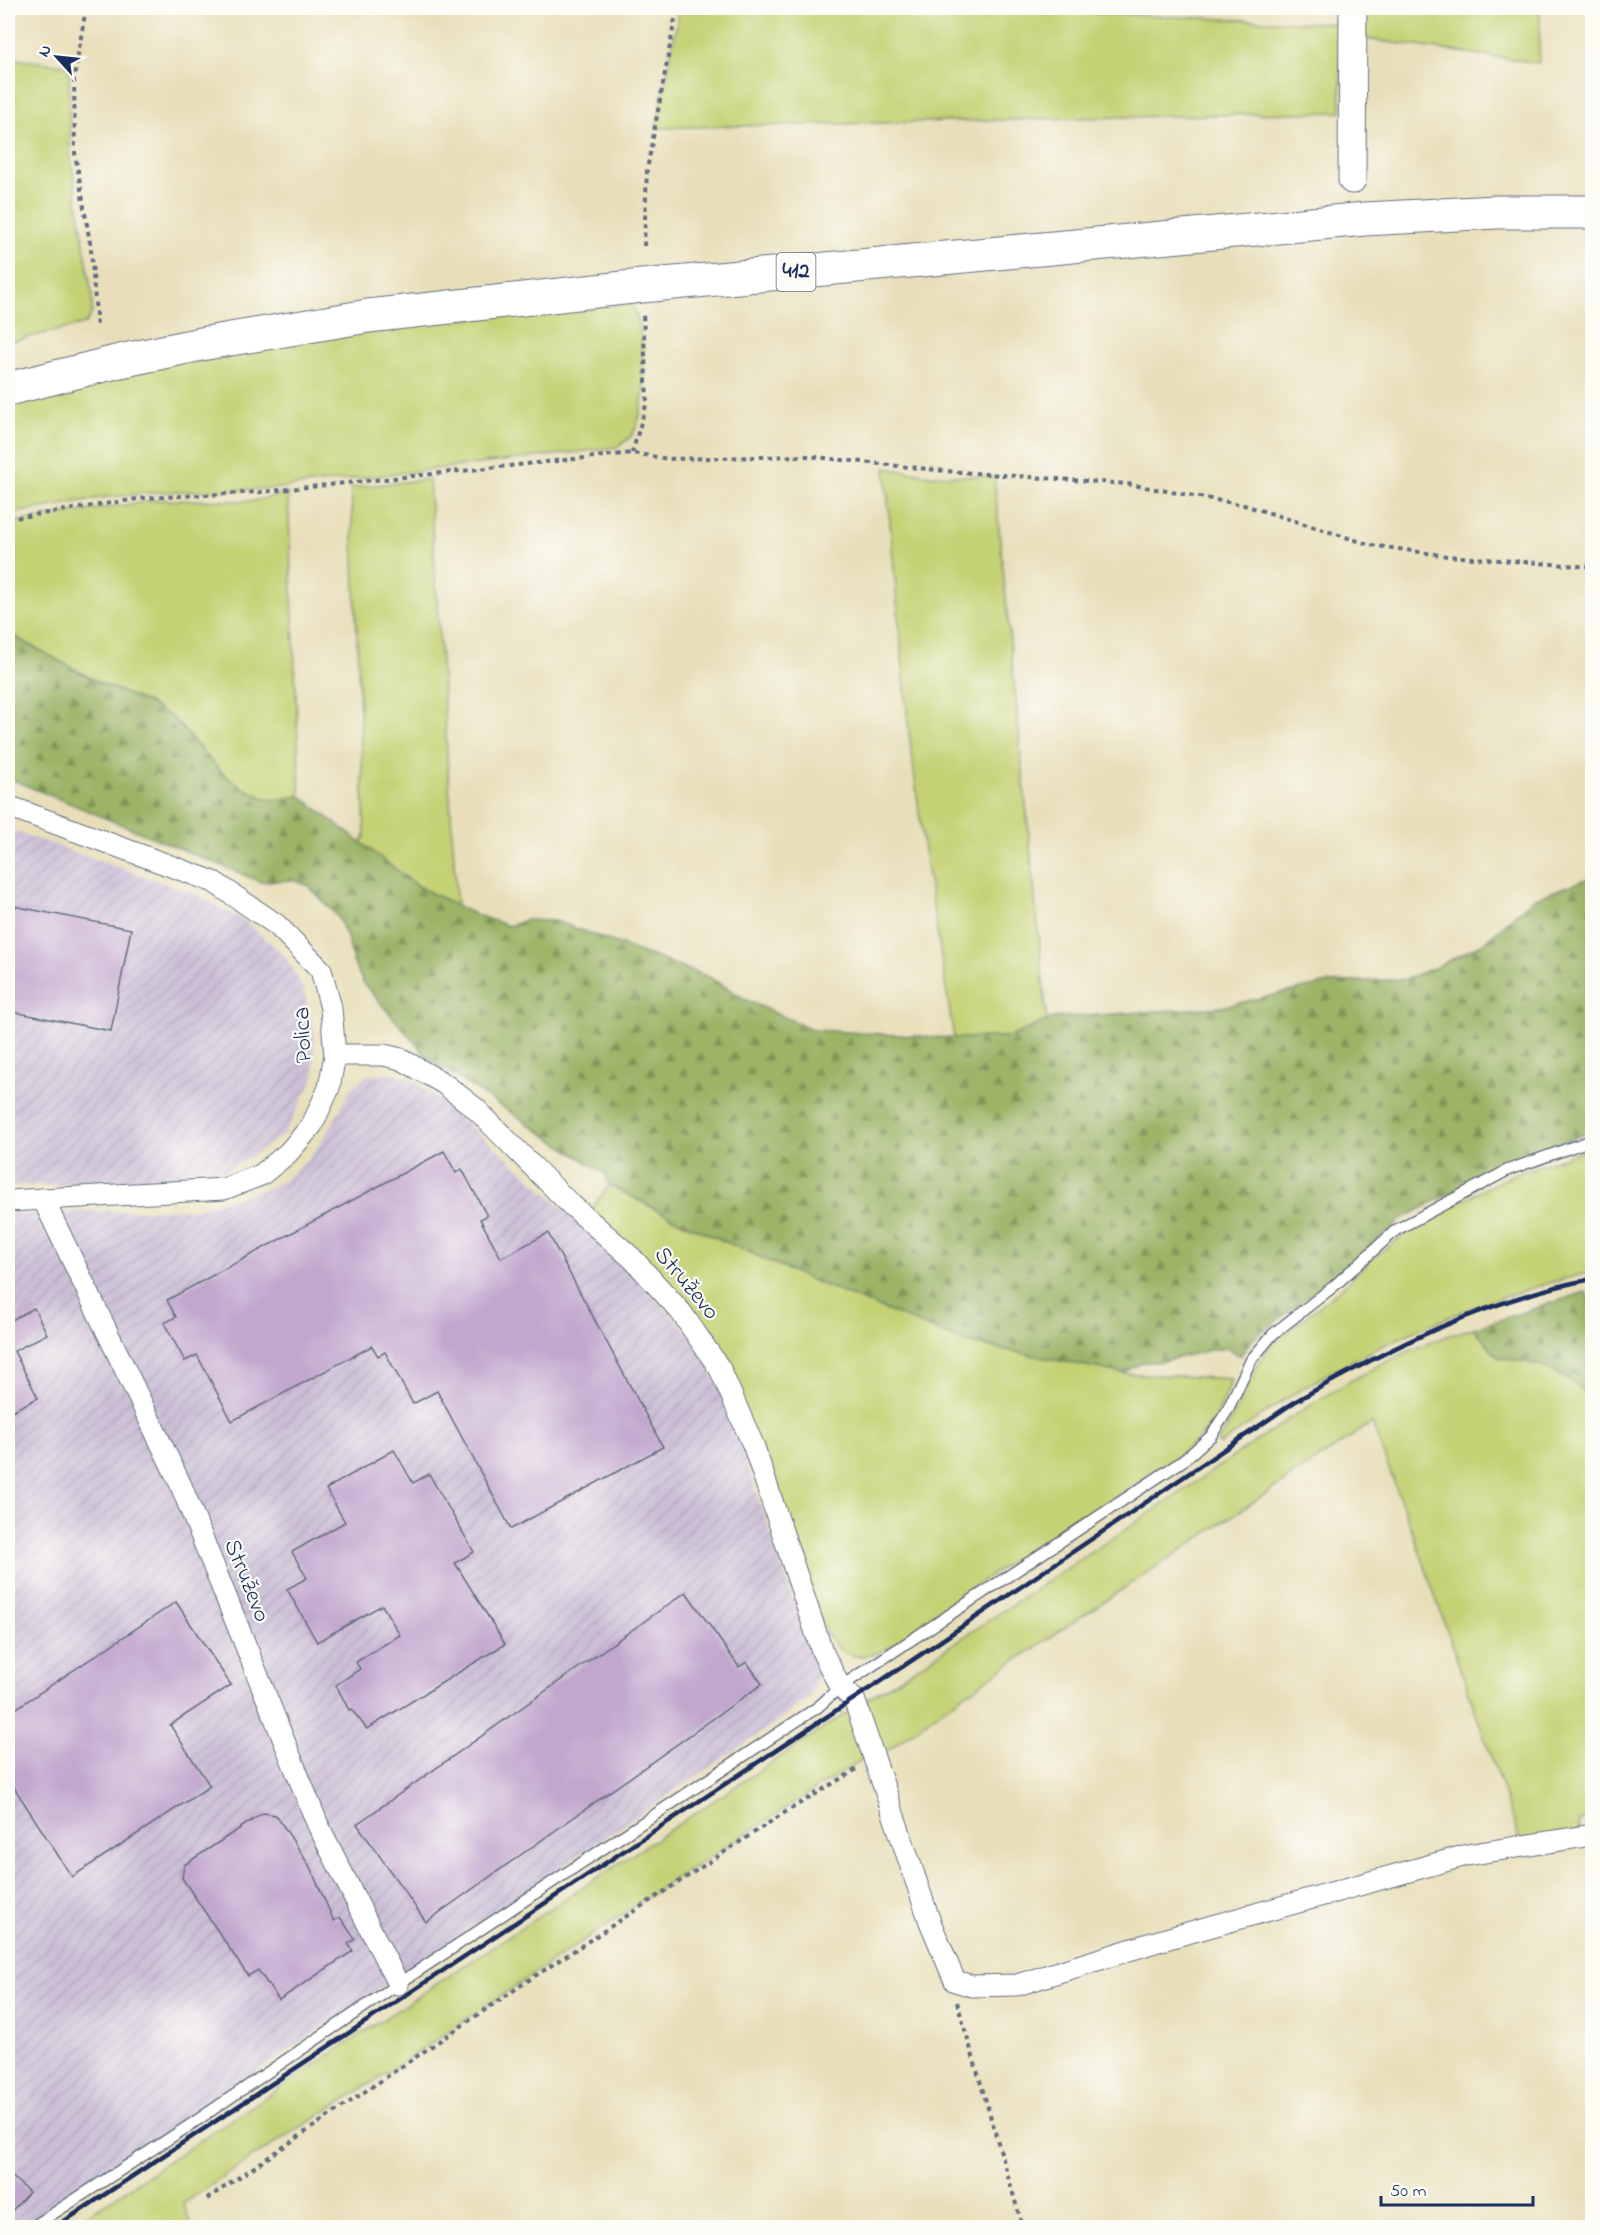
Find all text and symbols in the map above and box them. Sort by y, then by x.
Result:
north arrow [27,27,87,87]
text: N [32,41,59,61]
road number: 412 [776,253,816,291]
street label: Polica [285,1006,323,1064]
street label: Struževo [645,1239,727,1329]
street label: Struževo [213,1534,279,1628]
scale bar [1381,2169,1532,2207]
text: 50 m [1390,2179,1427,2205]

